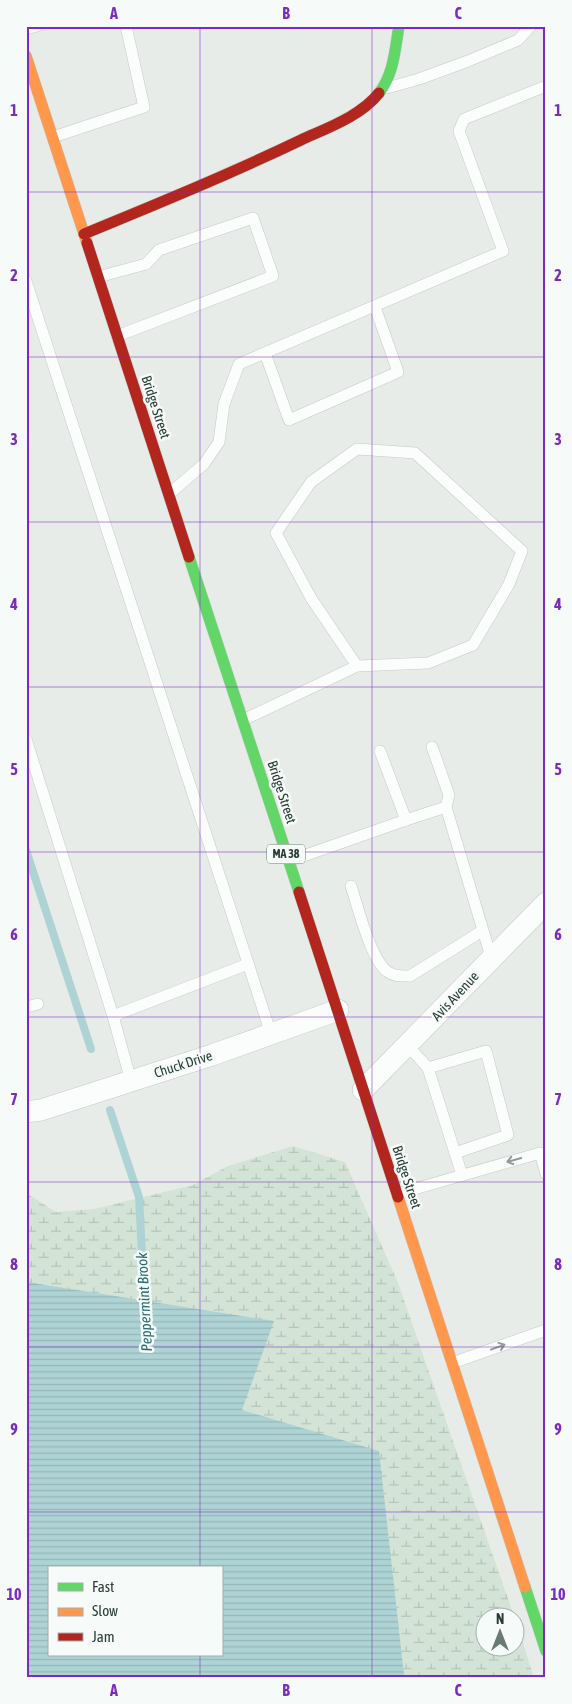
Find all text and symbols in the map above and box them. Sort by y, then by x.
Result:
text: A [109,4,118,22]
text: B [282,4,290,22]
text: C [454,4,462,22]
text: 1 [10,101,18,119]
text: 1 [554,101,562,119]
text: 2 [10,266,18,284]
text: 2 [554,266,562,284]
street label: Bridge Street [138,373,174,441]
text: 3 [10,430,18,448]
text: 3 [554,430,562,448]
text: 4 [9,595,18,613]
text: 4 [553,595,562,613]
street label: Bridge Street [264,758,300,826]
text: 5 [10,760,18,778]
text: 5 [554,760,562,778]
road number: MA 38 [267,844,305,864]
text: 6 [10,925,18,943]
text: 6 [554,925,562,943]
street label: Avis Avenue [428,968,482,1024]
street label: Chuck Drive [152,1047,214,1081]
text: 7 [10,1090,18,1108]
text: 7 [554,1090,562,1108]
street label: Bridge Street [389,1143,425,1211]
one-way arrow [506,1156,522,1166]
water label: Peppermint Brook [133,1252,155,1352]
text: 8 [10,1255,18,1273]
text: 8 [554,1255,562,1273]
one-way arrow [490,1342,505,1351]
text: 9 [10,1420,18,1438]
text: 9 [554,1420,562,1438]
legend [48,1566,222,1656]
text: Fast [92,1578,114,1595]
text: 10 [6,1585,22,1603]
text: 10 [550,1585,566,1603]
text: Slow [92,1602,118,1619]
north arrow [474,1606,524,1656]
text: N [496,1611,504,1627]
text: Jam [92,1628,115,1645]
text: A [109,1681,118,1699]
text: B [282,1681,290,1699]
text: C [454,1681,462,1699]

